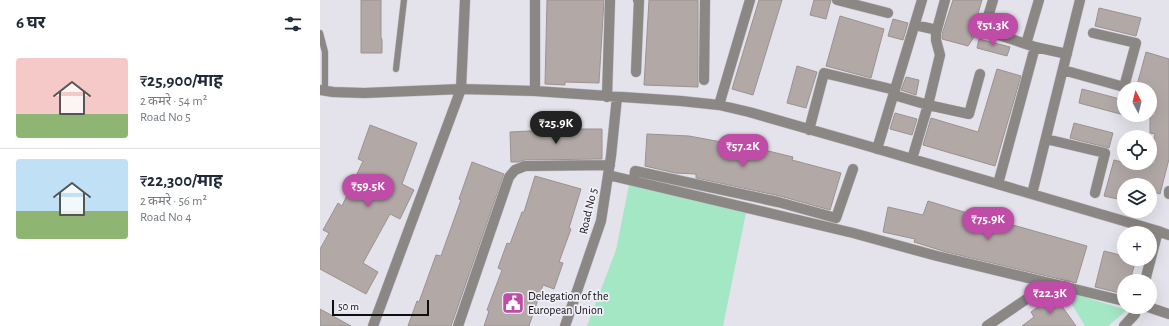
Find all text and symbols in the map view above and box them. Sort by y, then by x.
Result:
icon: filters [282,13,304,35]
pin: ₹51.3K [960,13,1026,47]
text: 6 घर [16,14,45,31]
text: ₹51.3K [977,19,1009,32]
text: ₹25,900/माह [140,72,223,89]
icon: home [48,74,96,122]
north arrow [1117,82,1157,122]
map controls [1117,82,1157,314]
text: 2 कमरे · 54 m² [140,95,207,108]
text: Road No 5 [140,111,191,124]
pin: ₹25.9K [523,111,589,145]
text: ₹25.9K [539,117,573,130]
button: locate [1117,130,1157,170]
pin: ₹57.2K [710,134,776,168]
text: ₹57.2K [726,140,760,153]
text: ₹22,300/माह [140,172,223,189]
pin: ₹59.5K [335,174,401,208]
icon: home [48,175,96,223]
button: layers [1117,178,1157,218]
text: ₹59.5K [351,180,385,193]
street label: Road No 5 [577,187,599,235]
text: 2 कमरे · 56 m² [140,195,207,208]
pin: ₹75.9K [955,207,1021,241]
text: Road No 4 [140,211,191,224]
text: ₹75.9K [971,213,1005,226]
button: + [1117,226,1157,266]
button: − [1117,274,1157,314]
pin: ₹22.3K [1017,281,1083,315]
text: ₹22.3K [1033,287,1067,300]
public building icon: Delegation of the European Union [500,290,526,316]
place label: Delegation of the European Union [528,290,608,316]
scale bar [332,298,429,317]
text: 50 m [338,301,359,312]

